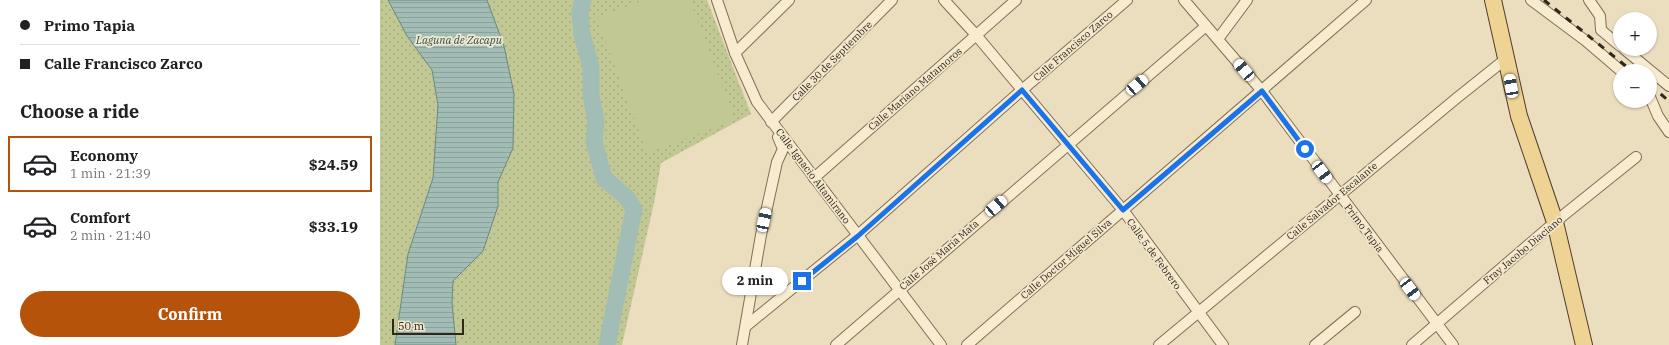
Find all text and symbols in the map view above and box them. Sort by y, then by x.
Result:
street label: Calle Francisco Zarco [1031,8,1116,84]
map controls [1613,12,1657,108]
button: + [1613,12,1657,56]
text: Primo Tapia [44,16,135,35]
street label: Calle 30 de Septiembre [789,18,875,104]
water label: Laguna de Zacapu [415,33,503,47]
street label: Calle Mariano Matamoros [865,45,965,133]
text: Calle Francisco Zarco [44,54,203,73]
car [1232,57,1256,83]
button: − [1613,64,1657,108]
car [1124,73,1150,97]
car [1503,73,1519,99]
text: Choose a ride [20,100,139,123]
street label: Calle Ignacio Altamirano [773,126,853,226]
route start [1296,140,1314,158]
icon: car [22,146,58,182]
text: Economy [70,146,138,165]
text: $24.59 [309,155,358,174]
street label: Calle Salvador Escalante [1284,159,1380,243]
car [1310,159,1334,185]
text: 1 min · 21:39 [70,165,151,182]
car [983,194,1009,218]
street label: Primo Tapia [1341,201,1387,255]
car [756,207,772,233]
icon: car [22,208,58,244]
text: Comfort [70,208,130,227]
street label: Fray Jacobo Diaciano [1481,213,1566,287]
street label: Calle Doctor Miguel Silva [1018,216,1115,302]
street label: Calle 5 de Febrero [1124,216,1184,292]
text: $33.19 [309,217,358,236]
street label: Calle José María Mata [897,217,982,293]
text: 2 min · 21:40 [70,227,151,244]
callout: 2 min [722,267,788,295]
text: 2 min [737,272,773,289]
route end [793,272,811,290]
car [1398,276,1422,302]
button: Confirm [20,291,360,337]
scale bar [392,317,464,336]
text: 50 m [398,319,424,333]

